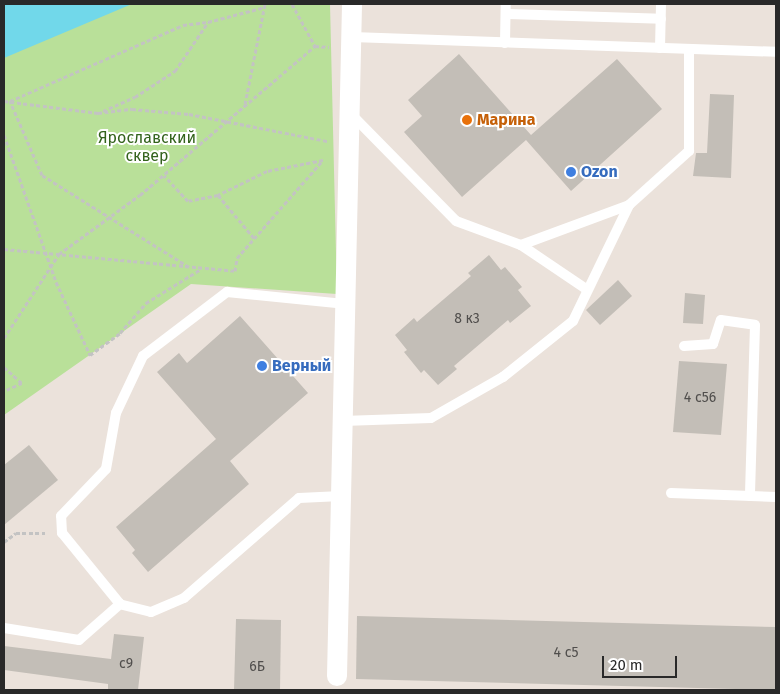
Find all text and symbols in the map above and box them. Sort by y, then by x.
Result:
place label: Марина [477,110,535,130]
marker: Марина [461,114,473,126]
park label: Ярославский сквер [98,128,196,166]
place label: Ozon [581,162,618,182]
marker: Ozon [565,166,577,178]
house number: 8 к3 [454,311,480,327]
place label: Верный [272,356,331,376]
marker: Верный [256,360,268,372]
house number: 4 с56 [684,390,716,406]
house number: 4 с5 [554,645,578,661]
scale bar [605,646,680,678]
house number: с9 [119,656,133,672]
text: 20 m [610,656,643,674]
house number: 6Б [249,659,265,675]

